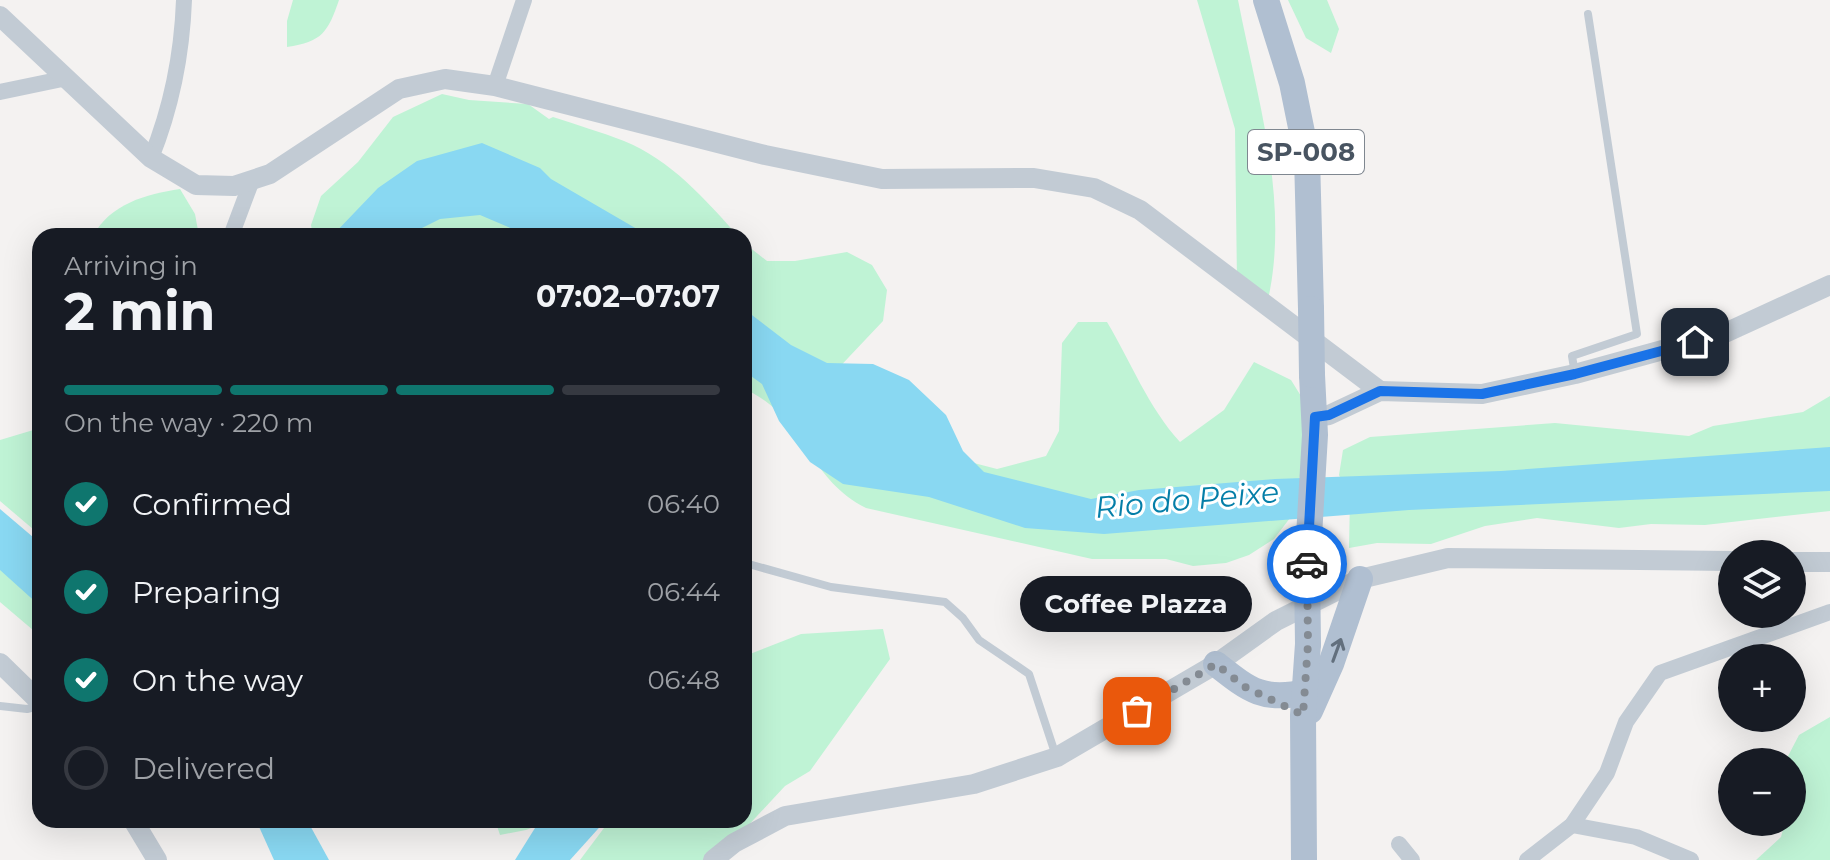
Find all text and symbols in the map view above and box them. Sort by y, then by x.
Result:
road number: SP-008 [1248,130,1364,174]
text: Arriving in [64,250,198,282]
text: 07:02–07:07 [536,278,720,315]
text: 2 min [64,280,216,343]
pin [1661,308,1729,376]
icon: home [1673,320,1717,364]
text: On the way · 220 m [64,407,313,439]
water label: Rio do Peixe [1093,473,1280,526]
icon: check [64,482,108,526]
text: Confirmed [132,486,292,523]
text: 06:40 [647,488,720,520]
courier [1267,524,1347,604]
map controls [1718,540,1806,836]
button: layers [1718,540,1806,628]
icon: car [1285,542,1329,586]
icon: check [64,570,108,614]
text: Preparing [132,574,281,611]
callout: Coffee Plazza [1021,575,1253,631]
text: 06:44 [647,576,720,608]
text: Coffee Plazza [1045,588,1227,620]
one-way arrow [1330,638,1345,663]
button: + [1718,644,1806,732]
icon: check [64,658,108,702]
text: On the way [132,662,303,699]
text: 06:48 [647,664,720,696]
pin [1103,677,1171,745]
icon: bag [1115,689,1159,733]
button: − [1718,748,1806,836]
text: Delivered [132,750,275,787]

